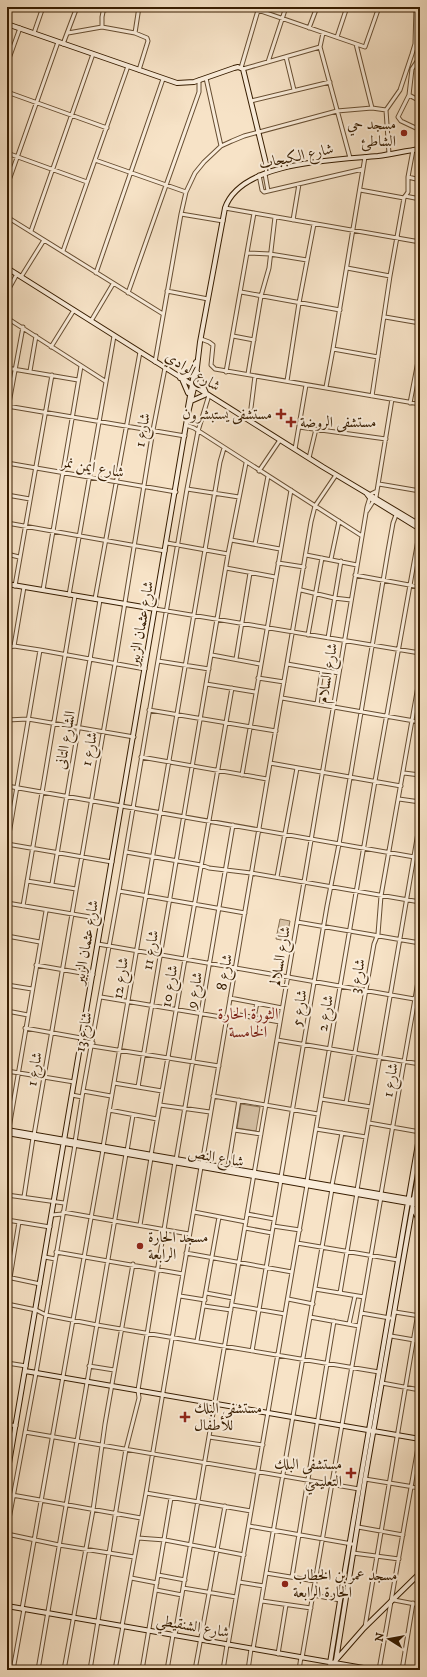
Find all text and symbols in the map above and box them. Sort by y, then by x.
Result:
place label: مسجد حي الشاطئ [347,115,396,152]
marker: مسجد حي الشاطئ [399,128,409,138]
street label: شارع الكبجاب [257,139,336,177]
street label: شارع الوادي [160,347,224,398]
place label: مستشفى يستبشرون [182,405,272,425]
marker: مستشفى يستبشرون [275,408,287,420]
street label: شارع 1 [130,411,158,449]
place label: مستشفى الروضة [300,413,376,433]
marker: مستشفى الروضة [285,416,297,428]
street label: شارع ايمن نمر [58,452,126,485]
street label: شارع عثمان الزبير [124,579,161,669]
street label: شارع السلام [313,641,345,705]
street label: الشارع التانى [51,709,83,771]
street label: شارع 1 [77,730,105,769]
street label: شارع عثمان الزبير [69,898,106,988]
street label: شارع السلالم [266,925,298,988]
street label: شارع 11 [138,929,166,972]
street label: شارع 8 [212,952,240,992]
street label: شارع 12 [108,956,136,1001]
street label: شارع 3 [345,957,373,995]
street label: شارع 10 [156,963,186,1009]
street label: شارع 9 [181,970,210,1012]
street label: شارع 5 [287,988,315,1028]
street label: شارع 2 [313,993,341,1033]
district label: الثورة الحارة الخامسة [218,1004,278,1042]
street label: شارع 13 [70,1010,100,1054]
street label: شارع 1 [22,1050,50,1088]
street label: شارع 1 [378,1061,406,1099]
street label: شارع النص [186,1143,245,1175]
place label: مسجد الحارة الرابعة [148,1228,208,1264]
marker: مسجد الحارة الرابعة [135,1241,145,1251]
place label: مستشفى البلك للأطفال [194,1399,262,1435]
marker: مستشفى البلك للأطفال [179,1411,191,1423]
place label: مستشفى البلك التعليمي [274,1455,342,1495]
marker: مستشفى البلك التعليمي [345,1467,357,1479]
place label: مسجد عمر بن الخطاب الحارة الرابعة [293,1566,397,1602]
marker: مسجد عمر بن الخطاب الحارة الرابعة [280,1579,290,1589]
street label: شارع الشنقيطي [154,1611,231,1646]
north arrow [369,1619,409,1659]
text: N [372,1632,388,1643]

